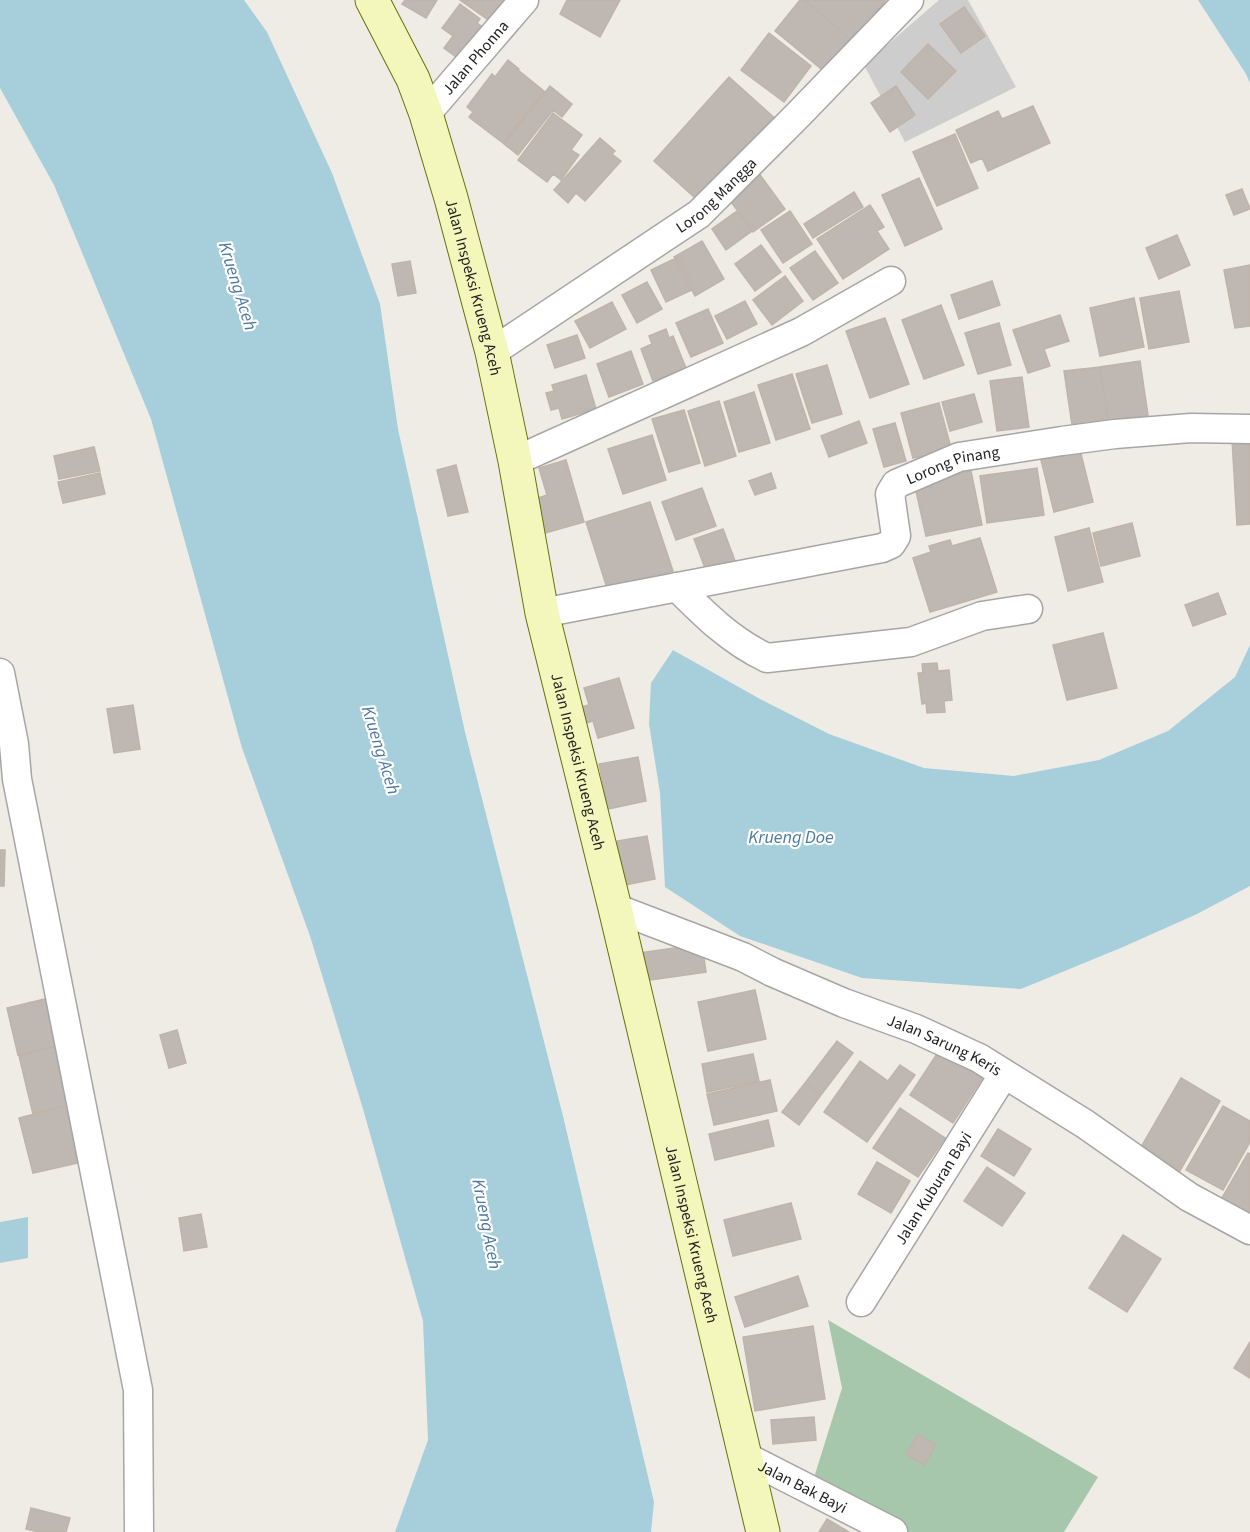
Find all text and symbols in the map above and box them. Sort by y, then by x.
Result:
street label: Jalan Phonna [437,16,514,100]
street label: Lorong Mangga [672,153,762,239]
street label: Jalan Inspeksi Krueng Aceh [440,196,507,378]
water label: Krueng Aceh [212,239,263,334]
street label: Lorong Pinang [903,441,1001,490]
street label: Jalan Inspeksi Krueng Aceh [545,671,610,853]
water label: Krueng Aceh [355,703,406,798]
water label: Krueng Doe [748,825,834,850]
street label: Jalan Sarung Keris [884,1009,1006,1082]
street label: Jalan Kuburan Bayi [890,1128,977,1249]
street label: Jalan Inspeksi Krueng Aceh [660,1143,723,1325]
water label: Krueng Aceh [465,1177,508,1271]
street label: Jalan Bak Bayi [754,1455,851,1519]

